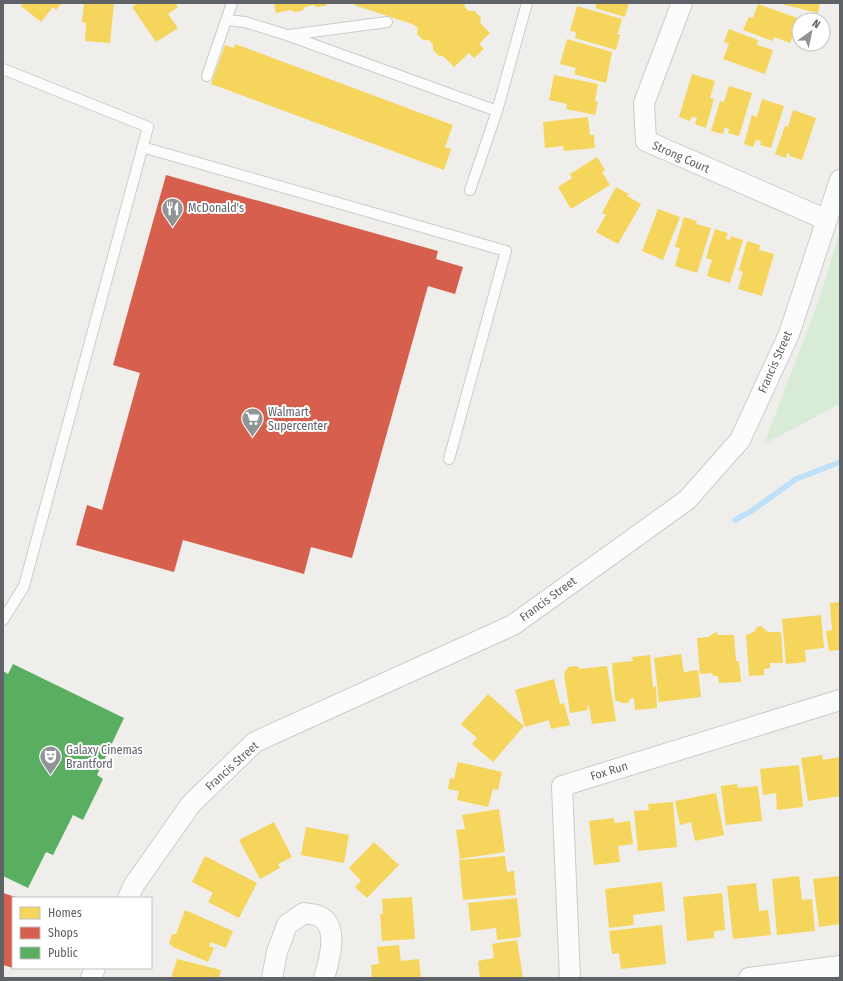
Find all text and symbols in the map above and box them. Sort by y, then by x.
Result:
north arrow [791,12,831,52]
text: N [810,17,822,31]
street label: Strong Court [650,138,712,176]
restaurant icon: McDonald's [160,195,186,228]
place label: McDonald's [188,201,244,215]
street label: Francis Street [755,329,795,395]
place label: Walmart Supercenter [268,405,328,433]
supermarket icon: Walmart Supercenter [240,406,266,439]
street label: Francis Street [517,574,579,624]
street label: Francis Street [203,739,261,793]
place label: Galaxy Cinemas Brantford [66,743,143,771]
theatre icon: Galaxy Cinemas Brantford [38,744,64,777]
street label: Fox Run [589,759,629,783]
legend [12,897,152,969]
text: Homes [48,906,82,920]
text: Shops [48,926,78,940]
text: Public [48,946,78,960]

